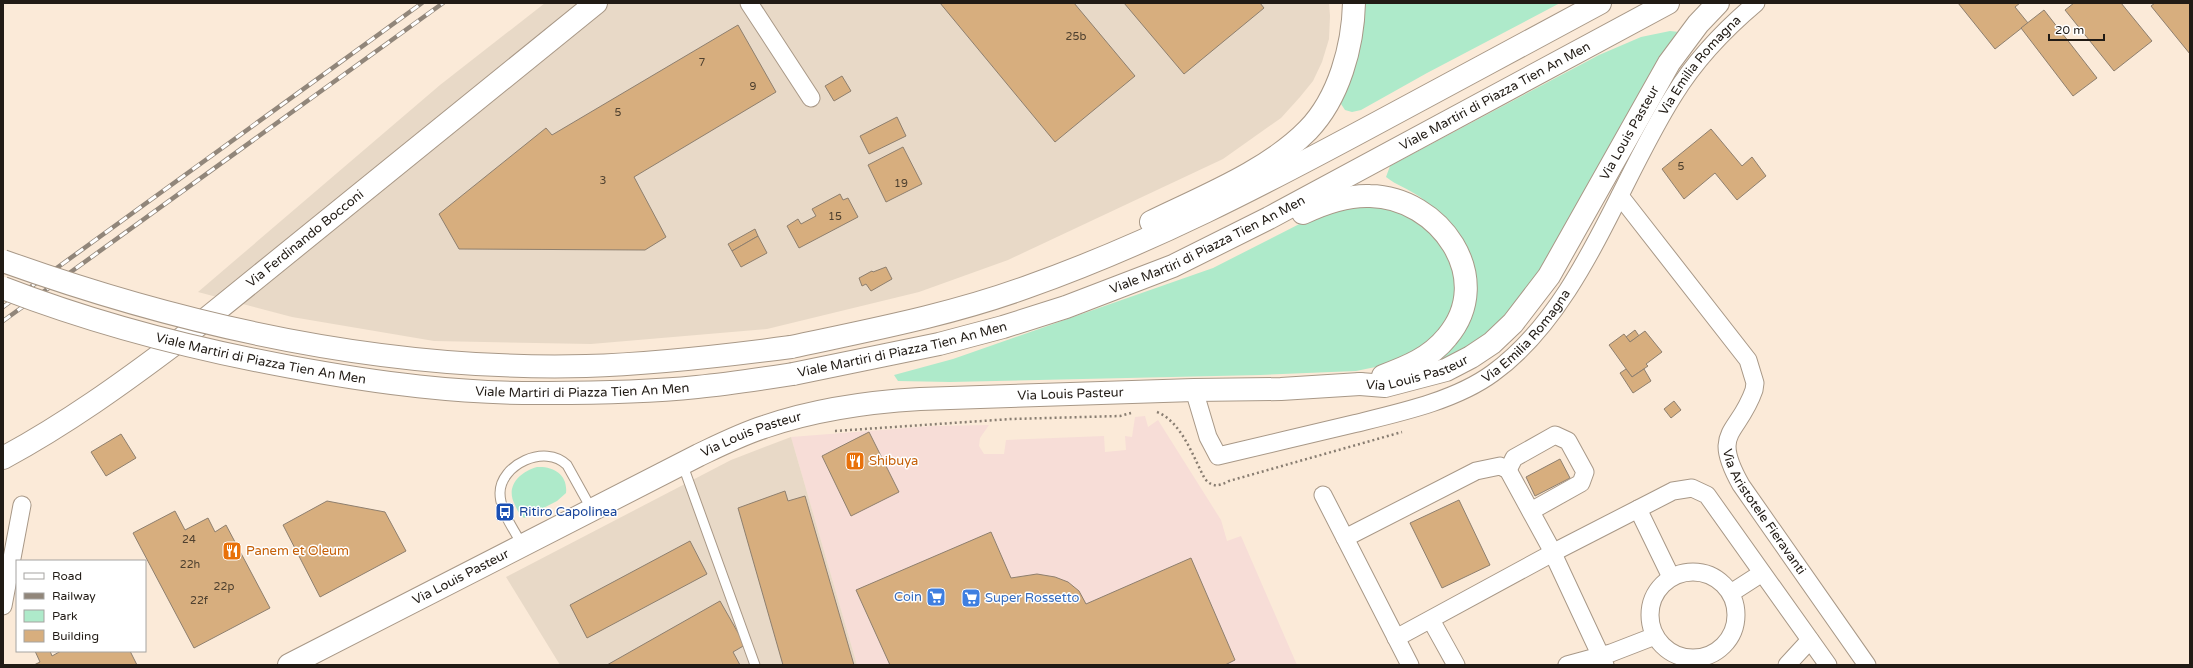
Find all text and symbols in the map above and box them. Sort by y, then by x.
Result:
street label: Via Emilia Romagna [1656,12,1744,118]
scale bar [2049,16,2104,42]
text: 20 m [2055,23,2084,37]
house number: 25b [1066,30,1086,43]
street label: Viale Martiri di Piazza Tien An Men [1397,38,1593,154]
house number: 7 [699,56,706,69]
house number: 9 [750,80,757,93]
street label: Via Louis Pasteur [1597,83,1663,183]
house number: 5 [615,106,622,119]
house number: 5 [1678,160,1685,173]
house number: 3 [600,174,607,187]
house number: 19 [894,177,908,190]
street label: Via Ferdinando Bocconi [243,186,367,291]
street label: Viale Martiri di Piazza Tien An Men [1108,192,1308,297]
house number: 15 [828,210,842,223]
street label: Via Emilia Romagna [1479,286,1574,386]
street label: Viale Martiri di Piazza Tien An Men [796,318,1009,381]
street label: Viale Martiri di Piazza Tien An Men [154,329,367,388]
street label: Via Louis Pasteur [1365,352,1471,394]
street label: Viale Martiri di Piazza Tien An Men [475,380,690,401]
street label: Via Louis Pasteur [1017,384,1124,404]
street label: Via Louis Pasteur [698,408,803,461]
street label: Via Aristotele Fieravanti [1719,447,1809,578]
restaurant icon: Shibuya [844,450,866,472]
place label: Shibuya [869,453,918,469]
bus stop icon: Ritiro Capolinea [494,501,516,523]
place label: Ritiro Capolinea [519,504,617,520]
house number: 24 [182,533,196,546]
restaurant icon: Panem et Oleum [221,540,243,562]
place label: Panem et Oleum [246,543,349,559]
street label: Via Louis Pasteur [410,546,512,608]
house number: 22h [180,558,200,571]
legend [16,560,146,652]
text: Road [52,569,82,583]
house number: 22p [214,580,234,593]
supermarket icon: Coin [925,586,947,608]
supermarket icon: Super Rossetto [960,587,982,609]
text: Railway [52,589,96,603]
place label: Coin [894,589,922,605]
place label: Super Rossetto [985,590,1080,606]
house number: 22f [190,594,209,607]
text: Park [52,609,78,623]
text: Building [52,629,99,643]

